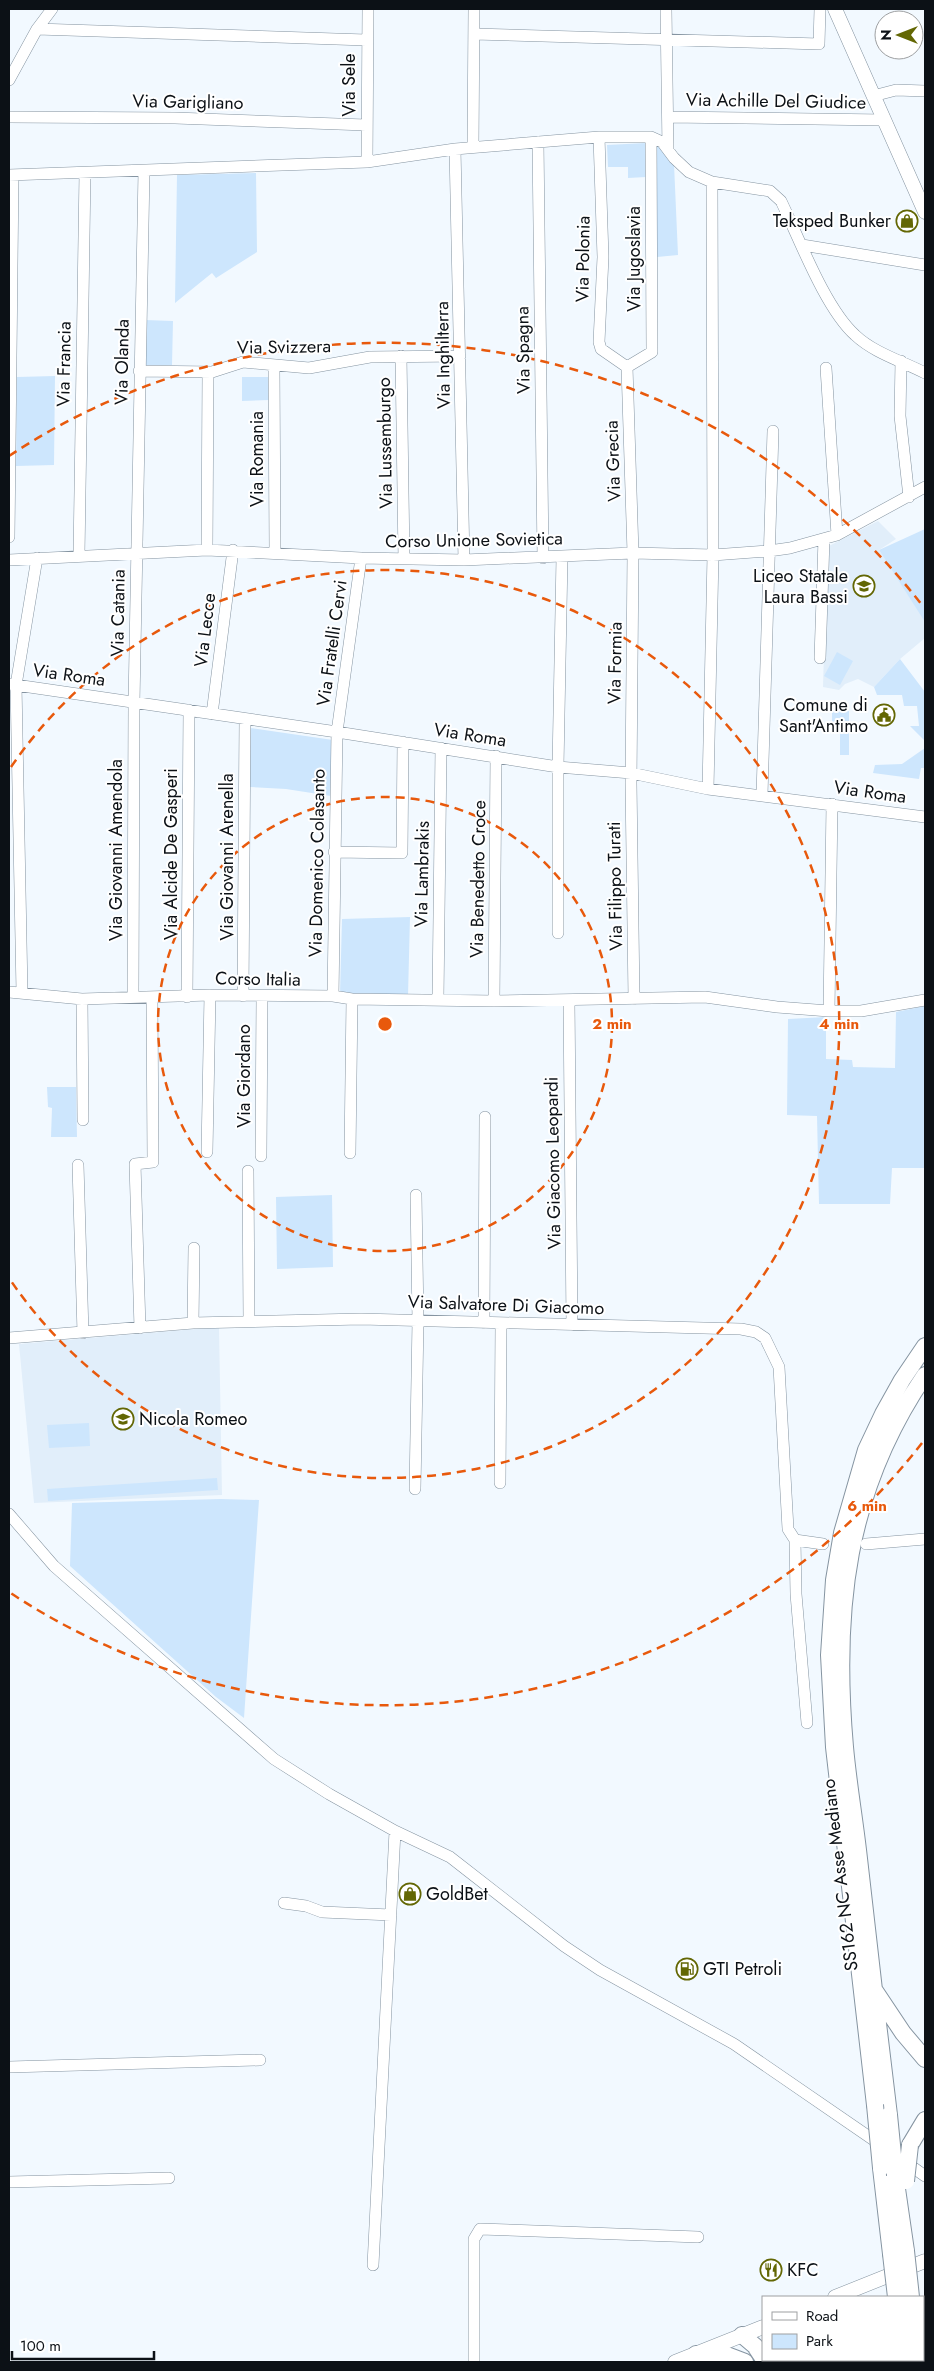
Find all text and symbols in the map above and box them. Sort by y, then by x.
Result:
north arrow [874,10,924,60]
text: N [876,29,896,41]
street label: Via Sele [336,53,362,117]
street label: Via Achille Del Giudice [686,86,866,116]
street label: Via Garigliano [132,88,244,116]
street label: Via Jugoslavia [621,206,647,312]
place label: Teksped Bunker [773,208,892,234]
shop icon: Teksped Bunker [895,209,919,233]
street label: Via Polonia [569,216,597,302]
street label: Via Inghilterra [429,301,457,409]
street label: Via Spagna [509,306,537,394]
street label: Via Olanda [108,319,136,405]
street label: Via Francia [50,321,78,407]
street label: Via Svizzera [237,333,331,361]
street label: Via Lussemburgo [371,377,399,509]
street label: Via Romania [244,411,270,507]
street label: Via Grecia [599,420,627,502]
street label: Corso Unione Sovietica [385,525,563,555]
place label: Liceo Statale Laura Bassi [753,563,848,610]
street label: Via Catania [104,569,132,657]
school or university icon: Liceo Statale Laura Bassi [852,574,876,598]
street label: Via Fratelli Cervi [310,578,354,708]
street label: Via Lecce [188,591,222,669]
street label: Via Formia [601,622,629,704]
street label: Via Roma [31,657,107,693]
place label: Comune di Sant'Antimo [779,692,868,739]
public building icon: Comune di Sant'Antimo [872,703,896,727]
street label: Via Roma [432,716,508,754]
street label: Via Giovanni Amendola [103,759,129,941]
street label: Via Alcide De Gasperi [158,768,184,940]
street label: Via Domenico Colasanto [302,768,332,957]
street label: Via Giovanni Arenella [214,773,240,941]
street label: Via Roma [832,774,908,810]
street label: Via Benedetto Croce [464,800,492,958]
street label: Via Lambrakis [408,821,436,927]
street label: Via Filippo Turati [601,821,629,951]
street label: Corso Italia [215,965,301,993]
text: 2 min [592,1013,632,1035]
text: 4 min [819,1013,859,1035]
centre of rings [376,1015,394,1033]
street label: Via Giordano [231,1024,257,1128]
street label: Via Giacomo Leopardi [538,1076,568,1250]
street label: Via Salvatore Di Giacomo [407,1289,605,1321]
place label: Nicola Romeo [139,1406,247,1432]
school or university icon: Nicola Romeo [111,1407,135,1431]
text: 6 min [847,1495,887,1517]
street label: SS162 NC Asse Mediano [815,1777,865,1973]
place label: GoldBet [426,1881,488,1907]
shop icon: GoldBet [398,1882,422,1906]
place label: GTI Petroli [703,1956,782,1982]
fuel station icon: GTI Petroli [675,1957,699,1981]
place label: KFC [787,2257,819,2283]
restaurant icon: KFC [759,2258,783,2282]
legend [762,2296,924,2361]
text: Road [806,2305,838,2327]
scale bar [12,2328,155,2360]
text: Park [806,2330,833,2352]
text: 100 m [20,2335,61,2357]

